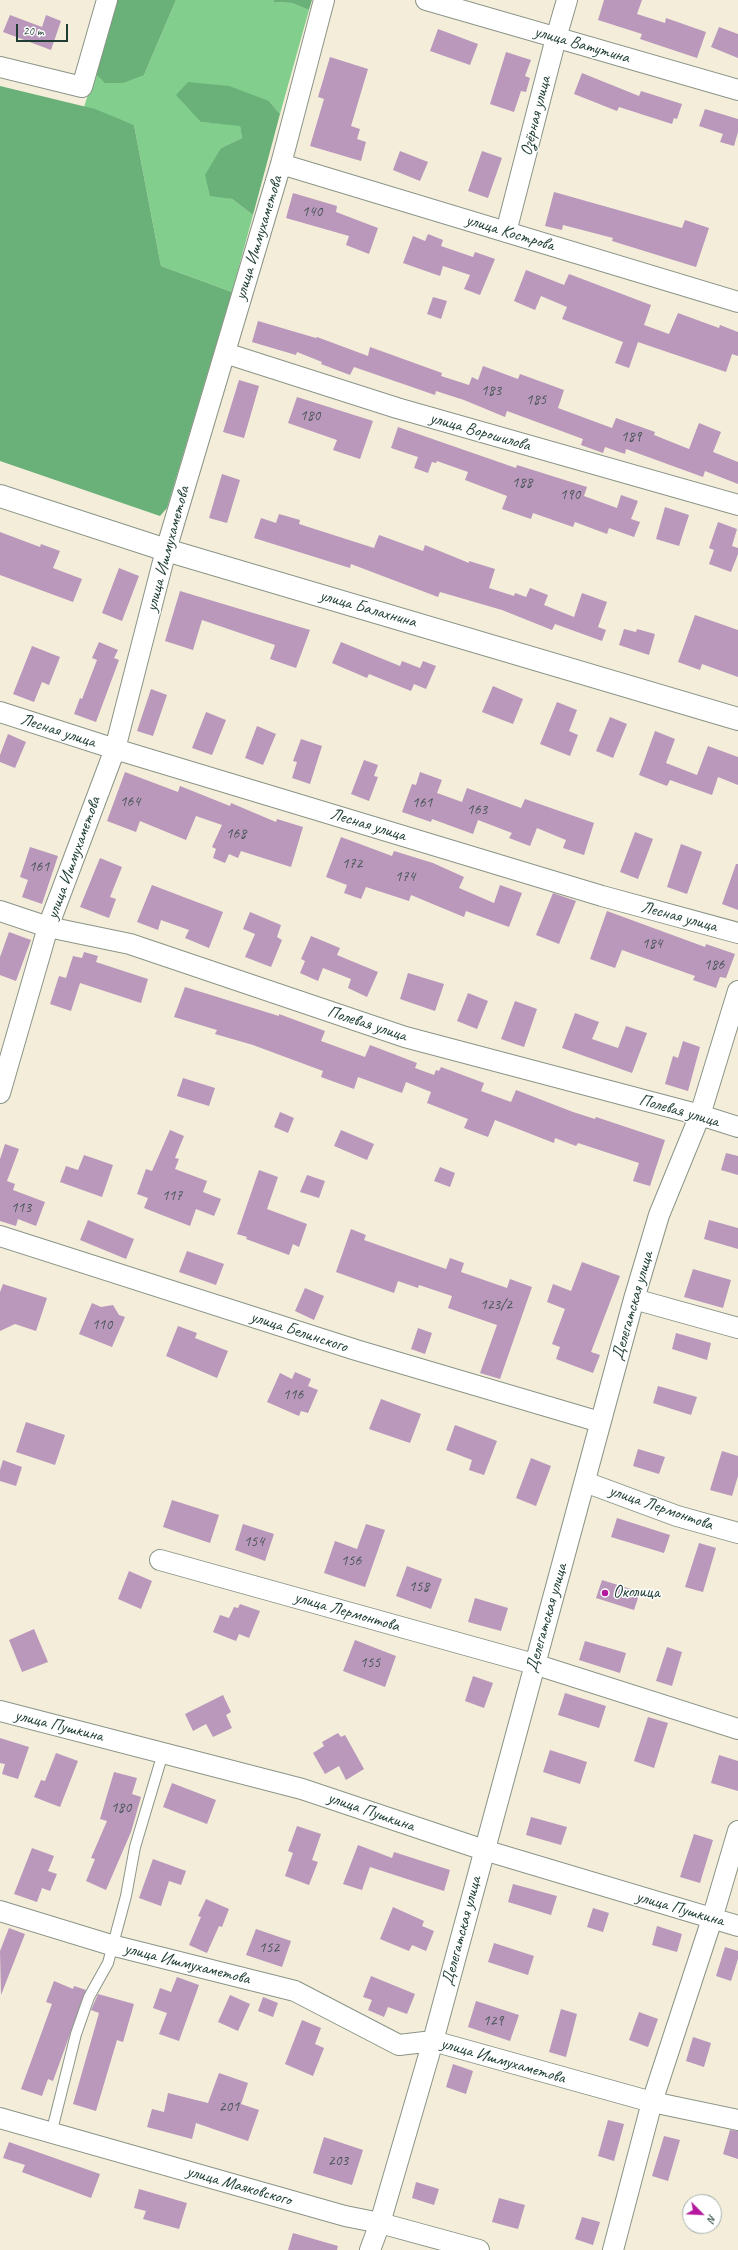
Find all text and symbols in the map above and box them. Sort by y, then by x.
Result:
scale bar [18,16,70,42]
street label: улица Ватутина [532,22,632,68]
text: 20 m [23,23,43,39]
street label: Озёрная улица [516,74,556,158]
street label: улица Ишмухаметова [230,174,288,302]
house number: 140 [302,203,322,221]
street label: улица Кострова [463,210,557,256]
house number: 183 [481,382,501,400]
house number: 185 [526,391,546,409]
house number: 180 [300,407,320,425]
street label: улица Ворошилова [428,408,532,456]
house number: 189 [621,428,641,446]
house number: 188 [512,474,532,492]
street label: улица Ишмухаметова [141,484,195,614]
house number: 190 [560,486,580,504]
street label: улица Балахнина [317,585,419,633]
street label: Лесная улица [18,709,98,753]
house number: 164 [120,793,140,811]
street label: улица Ишмухаметова [42,794,106,922]
house number: 161 [412,794,432,812]
house number: 163 [467,801,487,819]
street label: Лесная улица [328,804,408,846]
house number: 168 [226,825,246,843]
house number: 172 [342,855,362,873]
house number: 161 [29,858,49,876]
house number: 174 [395,868,415,886]
street label: Лесная улица [639,897,719,937]
house number: 184 [642,935,662,953]
house number: 186 [704,956,724,974]
street label: Полевая улица [325,1002,409,1046]
street label: Полевая улица [637,1090,721,1132]
house number: 117 [162,1187,182,1205]
house number: 113 [11,1199,31,1217]
street label: Делегатская улица [608,1249,658,1363]
house number: 123/2 [480,1296,512,1314]
street label: улица Белинского [248,1307,350,1357]
house number: 110 [92,1316,112,1334]
house number: 116 [283,1386,303,1404]
street label: улица Лермонтова [606,1481,716,1535]
house number: 154 [244,1533,264,1551]
house number: 156 [341,1552,361,1570]
street label: Делегатская улица [522,1561,572,1675]
house number: 158 [409,1578,429,1596]
place label: Околица [613,1583,660,1603]
street label: улица Лермонтова [292,1587,402,1637]
marker: Околица [600,1588,610,1598]
house number: 155 [360,1654,380,1672]
street label: улица Пушкина [13,1705,105,1747]
street label: улица Пушкина [325,1788,417,1836]
house number: 180 [111,1799,131,1817]
street label: Делегатская улица [438,1874,486,1988]
street label: улица Пушкина [634,1887,726,1931]
street label: улица Ишмухаметова [122,1939,252,1989]
house number: 152 [259,1939,279,1957]
house number: 129 [483,2012,503,2030]
street label: улица Ишмухаметова [438,2033,568,2089]
house number: 201 [219,2098,239,2116]
house number: 203 [328,2152,348,2170]
street label: улица Маяковского [184,2161,294,2211]
north arrow [682,2194,722,2234]
text: N [704,2213,720,2224]

